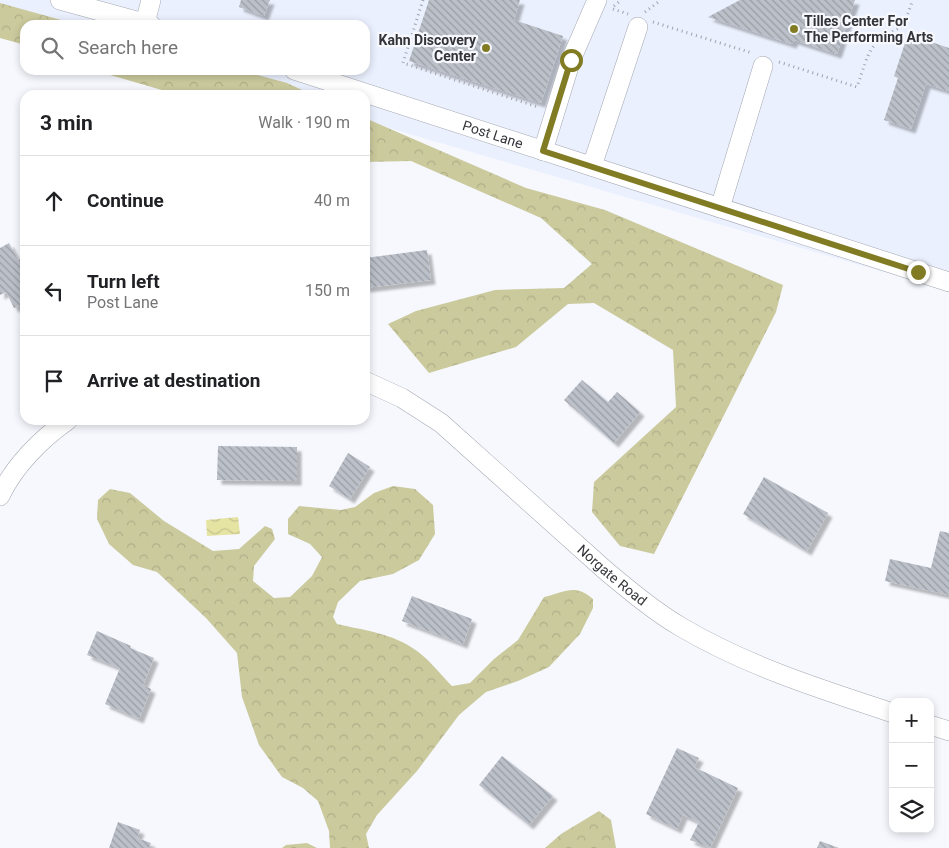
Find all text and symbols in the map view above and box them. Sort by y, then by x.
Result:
place label: Tilles Center For The Performing Arts [804,13,933,45]
search box [20,20,370,75]
marker: Tilles Center For The Performing Arts [788,23,800,35]
place label: Kahn Discovery Center [378,32,477,64]
icon: search [38,34,66,62]
text: Search here [78,36,178,59]
marker: Kahn Discovery Center [480,42,492,54]
route start [560,49,583,72]
text: 3 min [40,111,93,135]
text: Walk · 190 m [258,113,350,132]
street label: Post Lane [461,117,525,152]
icon: ahead [40,187,68,215]
text: Continue [87,189,164,212]
text: 40 m [314,191,350,210]
route end [907,261,930,284]
text: Turn left [87,270,160,293]
icon: left [40,277,68,305]
text: 150 m [305,281,350,300]
text: Post Lane [87,293,158,312]
icon: arrive [40,367,68,395]
text: Arrive at destination [87,369,260,392]
street label: Norgate Road [574,541,650,609]
map controls [889,698,934,833]
button: + [889,698,934,743]
button: − [889,743,934,788]
button: layers [889,788,934,833]

